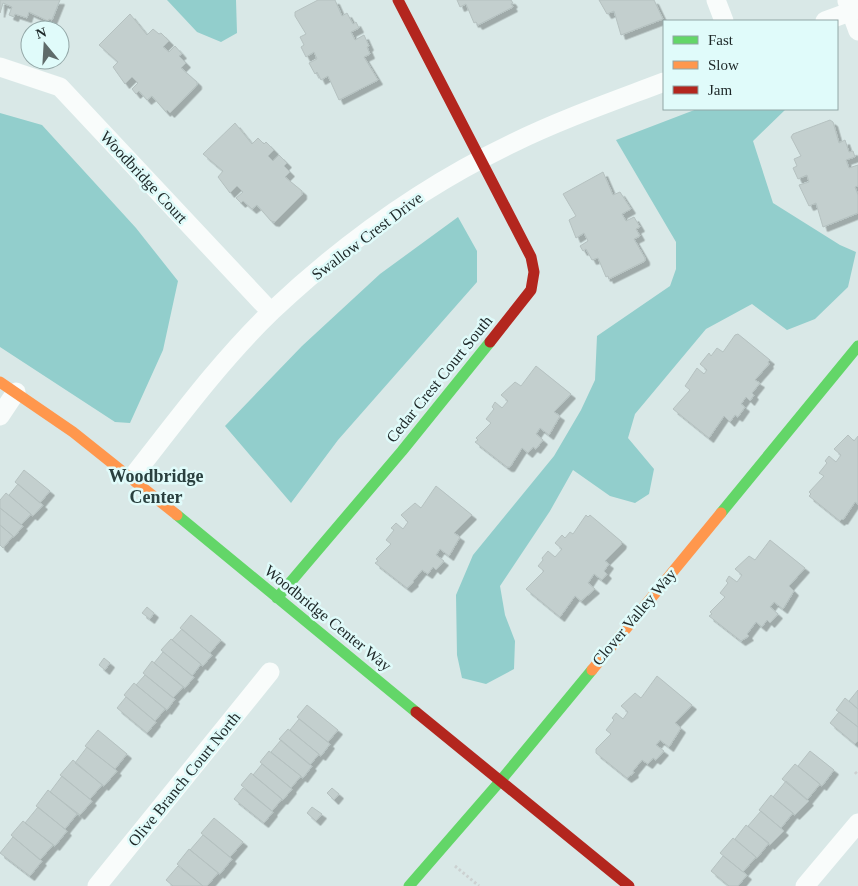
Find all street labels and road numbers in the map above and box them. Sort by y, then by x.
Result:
street label: Woodbridge Court [96,128,191,227]
street label: Swallow Crest Drive [308,189,426,283]
street label: Cedar Crest Court South [383,312,495,446]
street label: Woodbridge Center Way [261,562,395,675]
street label: Clover Valley Way [589,565,680,669]
street label: Olive Branch Court North [125,709,243,849]

